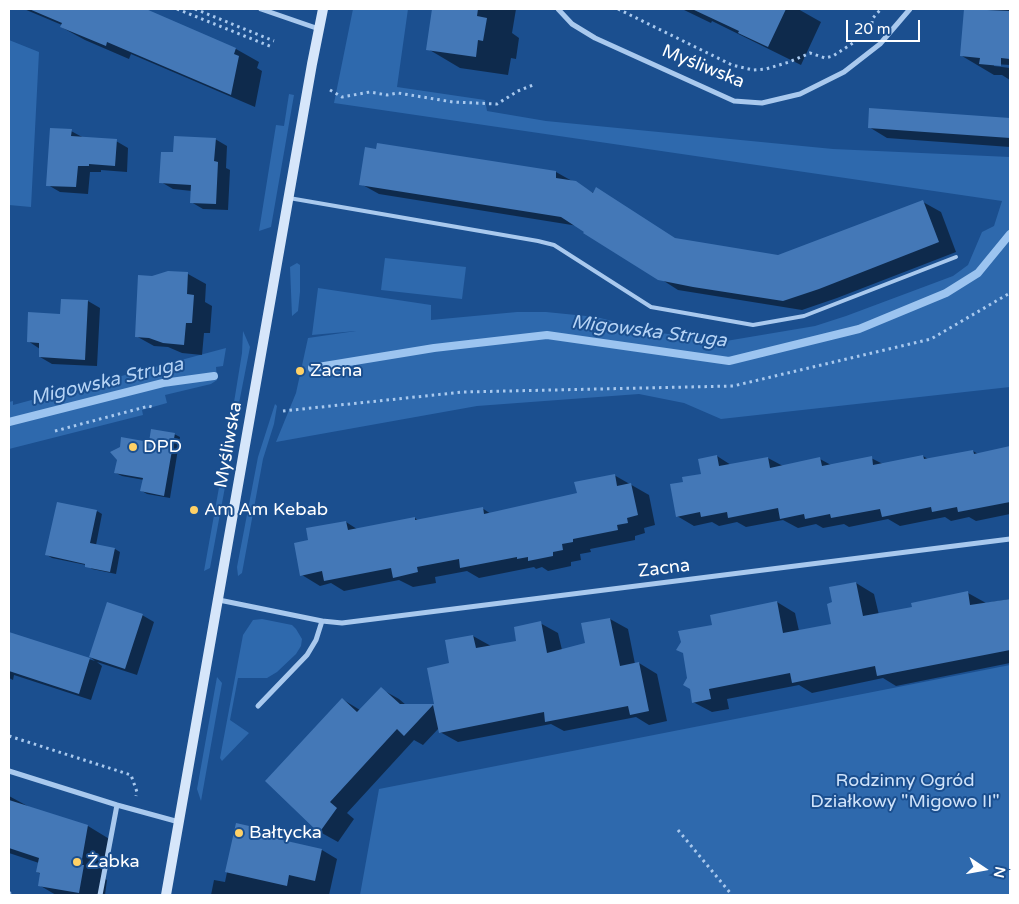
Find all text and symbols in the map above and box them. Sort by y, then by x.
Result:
scale bar [849,10,923,42]
text: 20 m [854,20,891,38]
street label: Myśliwska [659,41,747,93]
water label: Migowska Struga [570,311,728,353]
water label: Migowska Struga [28,353,186,411]
place label: Zacna [310,360,362,382]
marker: Zacna [294,365,306,377]
street label: Myśliwska [211,400,247,490]
place label: DPD [143,436,182,458]
marker: DPD [127,441,139,453]
place label: Am Am Kebab [204,499,328,521]
marker: Am Am Kebab [188,504,200,516]
street label: Zacna [637,555,691,583]
park label: Rodzinny Ogród Działkowy "Migowo II" [810,770,1000,812]
place label: Bałtycka [249,822,322,844]
marker: Bałtycka [233,827,245,839]
north arrow [959,844,1009,894]
place label: Żabka [87,851,140,873]
marker: Żabka [71,856,83,868]
text: N [990,865,1009,879]

